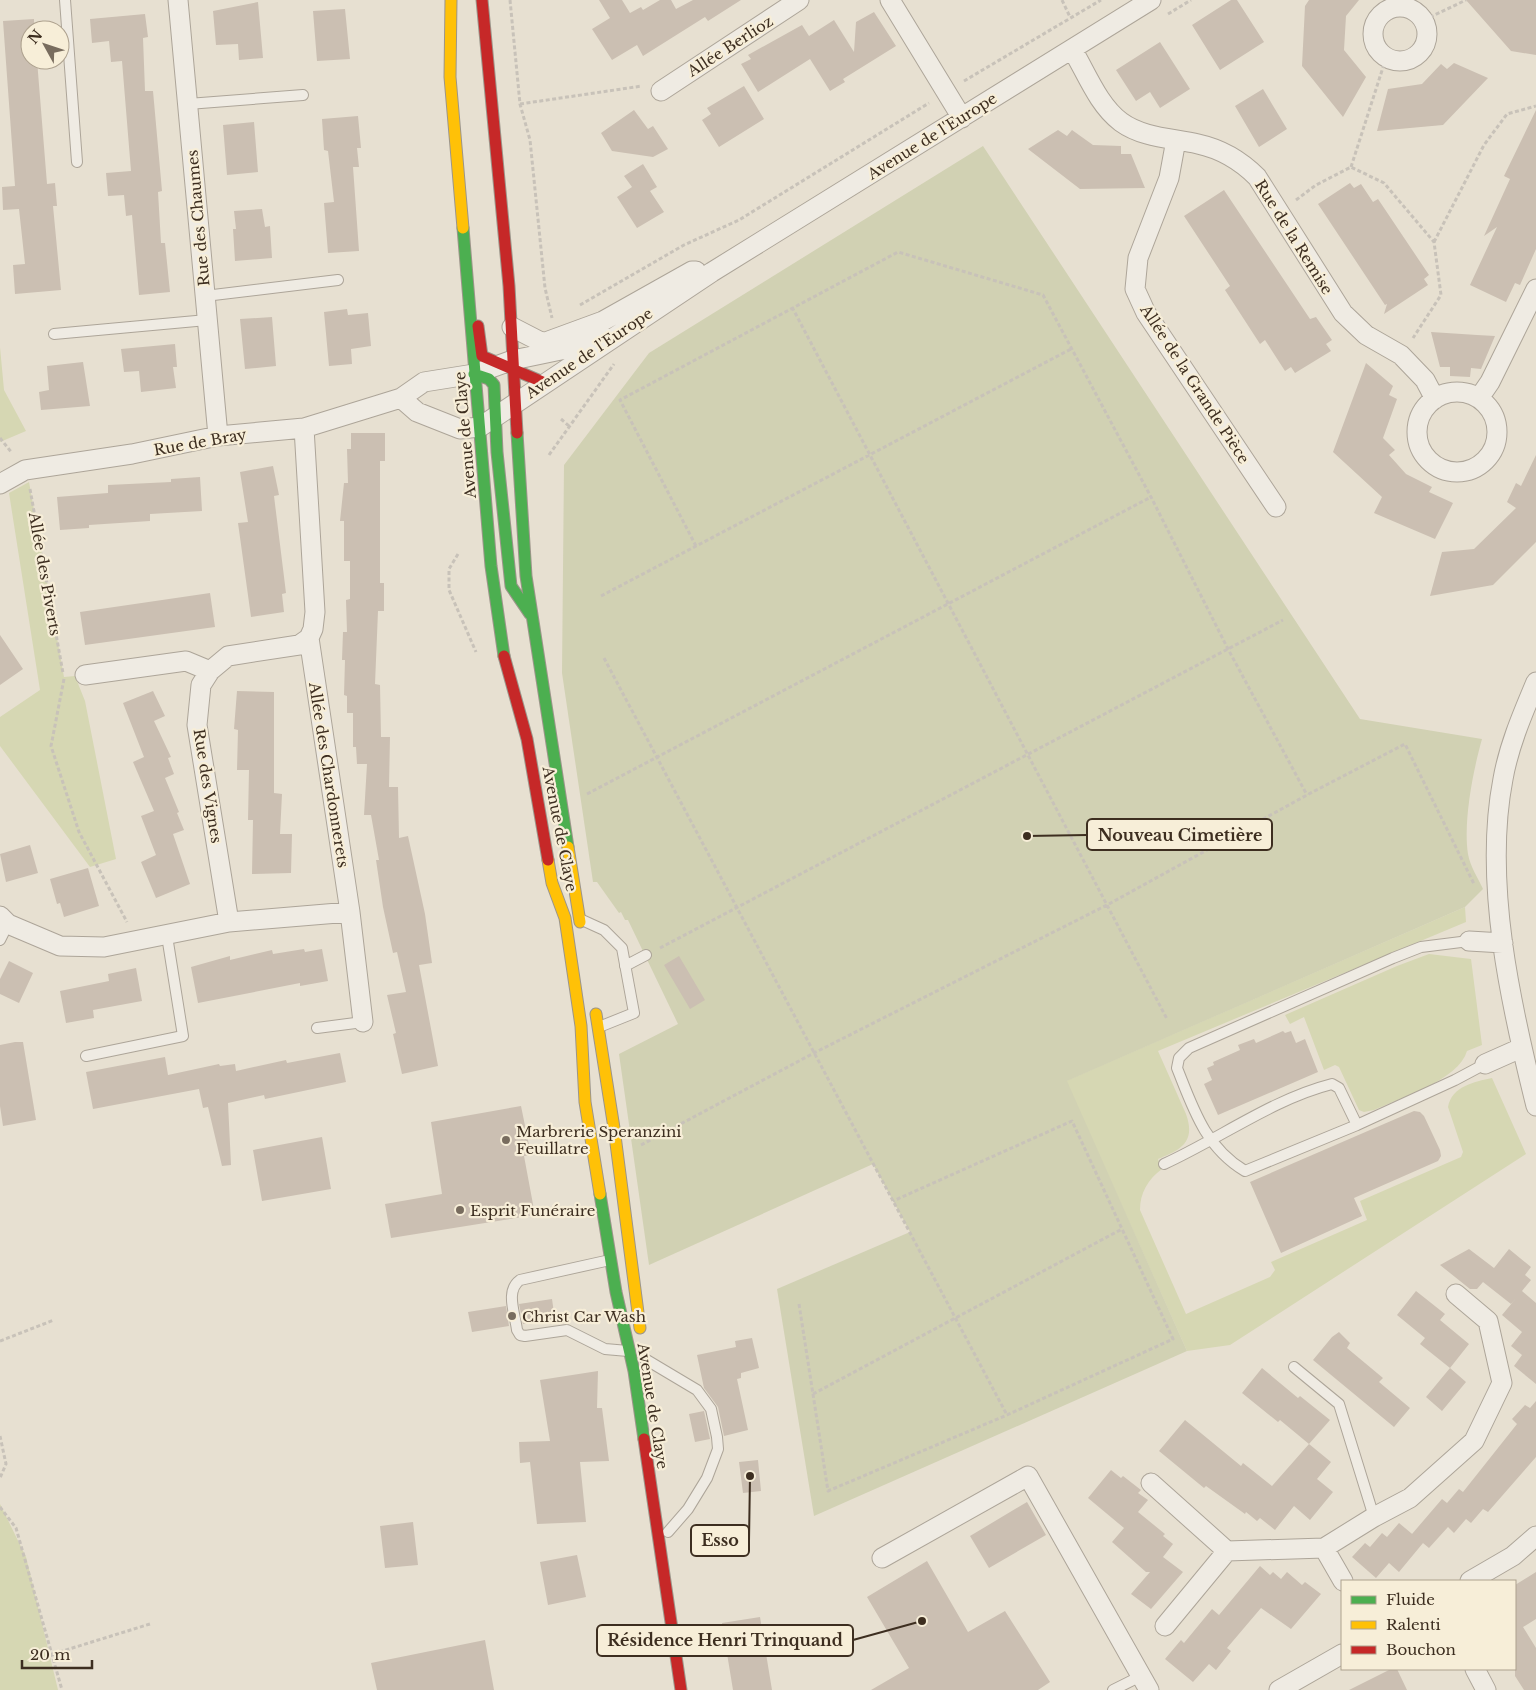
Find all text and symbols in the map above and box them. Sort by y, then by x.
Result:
street label: Allée Berlioz [683,11,776,81]
north arrow [20,20,70,70]
text: N [24,26,46,47]
street label: Avenue de l'Europe [863,88,1000,184]
street label: Rue des Chaumes [183,149,213,287]
street label: Rue de la Remise [1251,176,1337,298]
street label: Allée de la Grande Pièce [1136,300,1254,467]
street label: Avenue de l'Europe [521,303,656,403]
street label: Avenue de Claye [450,371,480,500]
street label: Rue de Bray [152,424,248,460]
street label: Allée des Piverts [25,510,65,637]
street label: Allée des Chardonnerets [305,680,353,869]
street label: Rue des Vignes [190,727,226,845]
street label: Avenue de Claye [538,764,581,893]
callout: Nouveau Cimetière [1087,819,1272,850]
text: Nouveau Cimetière [1098,825,1262,845]
place label: Marbrerie Speranzini Feuillatre [516,1122,681,1158]
marker: Marbrerie Speranzini Feuillatre [500,1134,512,1146]
place label: Esprit Funéraire [470,1201,595,1220]
marker: Esprit Funéraire [454,1204,466,1216]
place label: Christ Car Wash [522,1307,646,1326]
marker: Christ Car Wash [506,1310,518,1322]
street label: Avenue de Claye [634,1341,672,1470]
callout: Esso [691,1525,749,1556]
text: Esso [701,1530,739,1550]
legend [1341,1580,1516,1670]
text: Fluide [1386,1590,1435,1609]
text: Ralenti [1386,1615,1441,1634]
callout: Résidence Henri Trinquand [597,1625,853,1656]
text: Résidence Henri Trinquand [607,1630,843,1650]
scale bar [22,1638,92,1670]
text: Bouchon [1386,1640,1456,1659]
text: 20 m [30,1645,70,1664]

